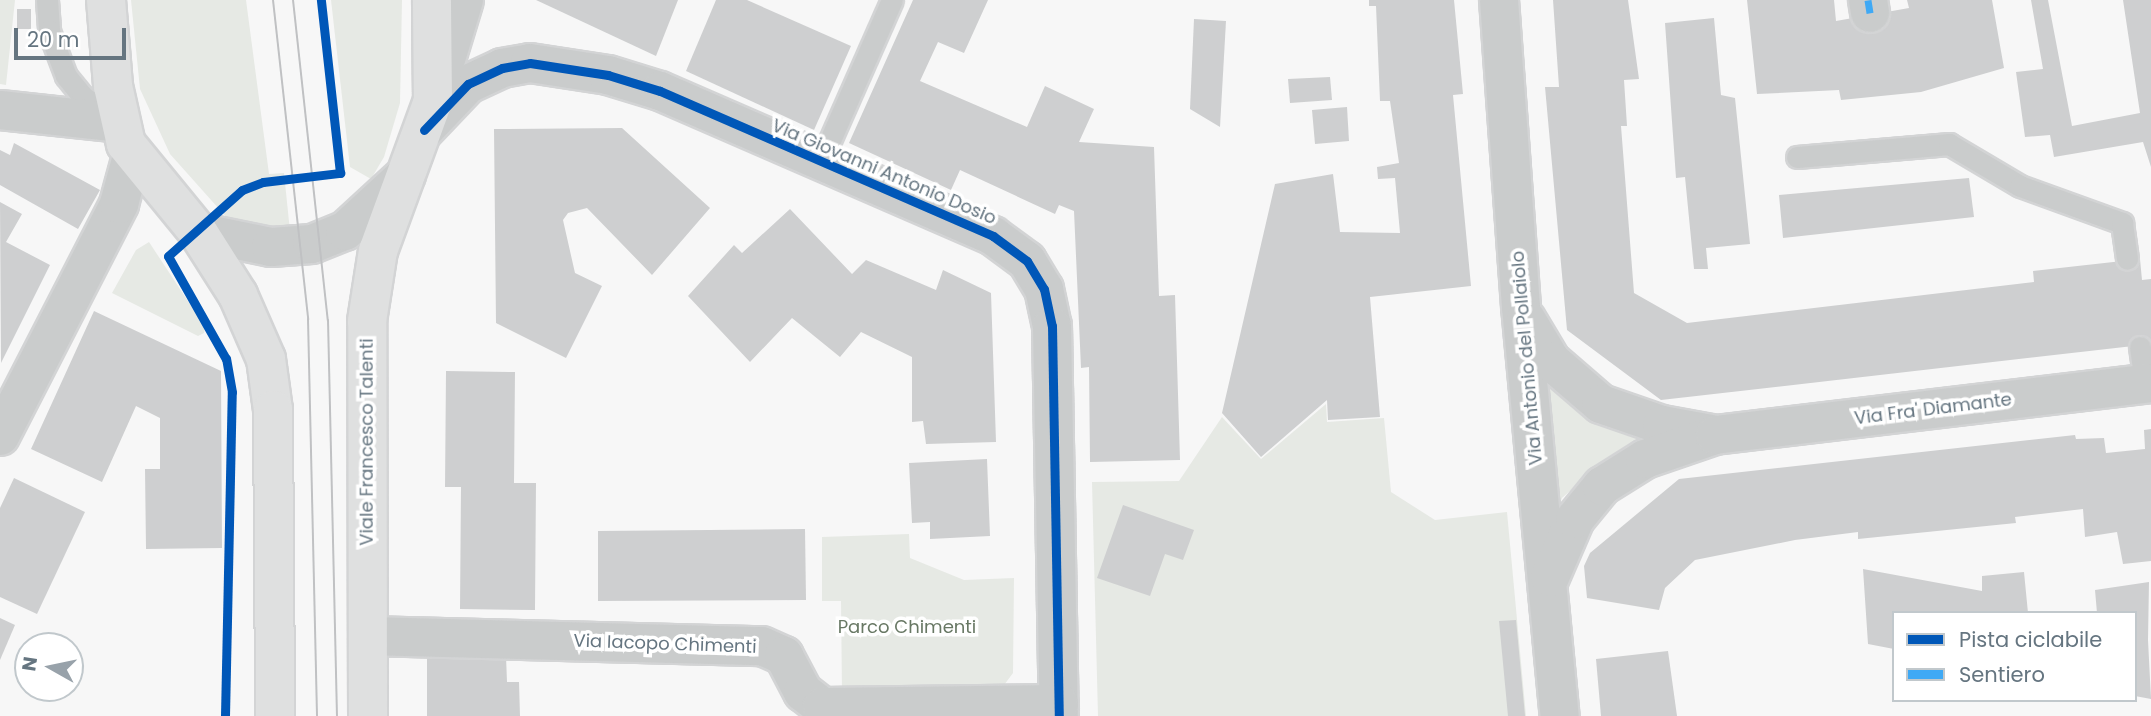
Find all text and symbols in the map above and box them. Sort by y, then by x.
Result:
scale bar [18,14,130,58]
text: 20 m [27,25,80,54]
street label: Via Giovanni Antonio Dosio [769,115,999,229]
street label: Via Antonio del Pollaiolo [1507,250,1547,466]
street label: Viale Francesco Talenti [356,338,378,546]
street label: Via Fra' Diamante [1853,389,2013,429]
legend [1892,611,2137,702]
park label: Parco Chimenti [838,616,976,638]
text: Pista ciclabile [1959,625,2102,654]
street label: Via Iacopo Chimenti [573,630,757,658]
north arrow [14,632,84,702]
text: N [15,655,44,673]
text: Sentiero [1959,660,2045,689]

